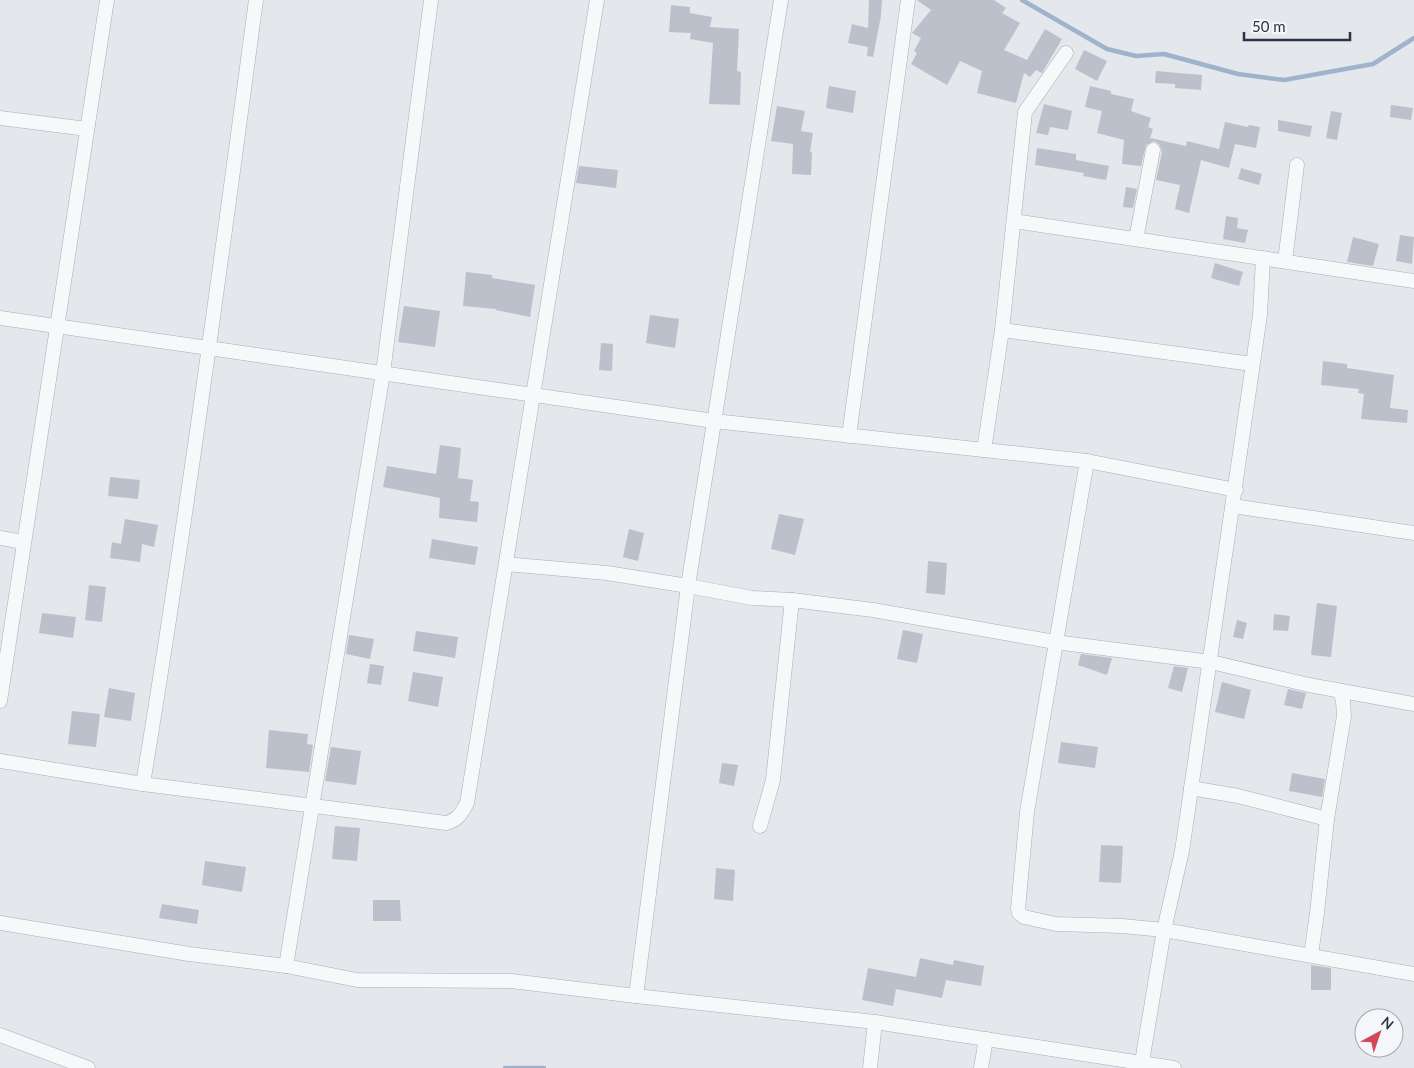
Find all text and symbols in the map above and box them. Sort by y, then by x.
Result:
scale bar [1244,10,1350,42]
text: 50 m [1252,17,1286,35]
north arrow [1354,1008,1404,1058]
text: N [1378,1013,1397,1033]

